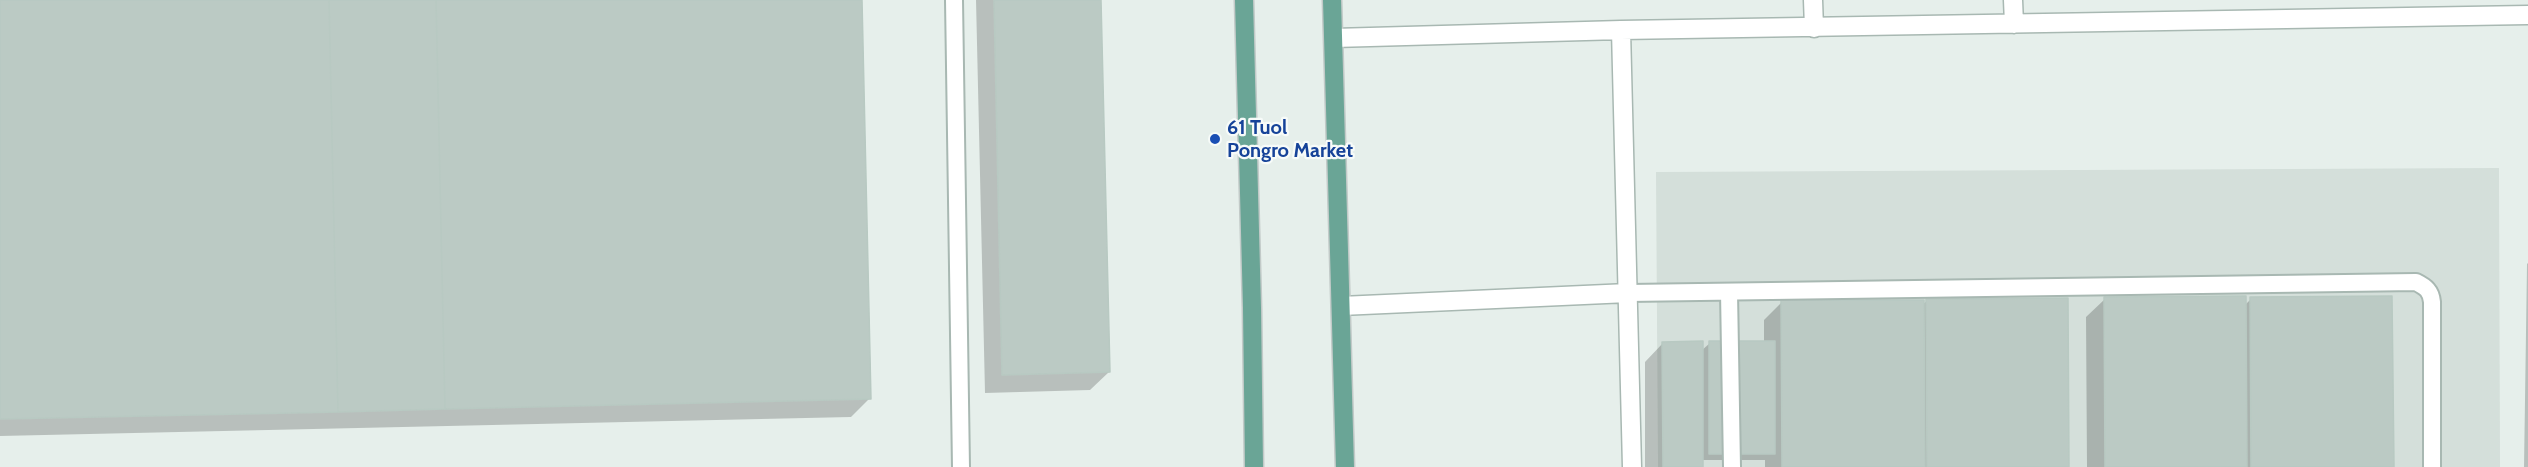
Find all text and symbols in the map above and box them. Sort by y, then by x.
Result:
place label: 61 Tuol Pongro Market [1227,116,1353,163]
marker: 61 Tuol Pongro Market [1208,132,1222,146]

